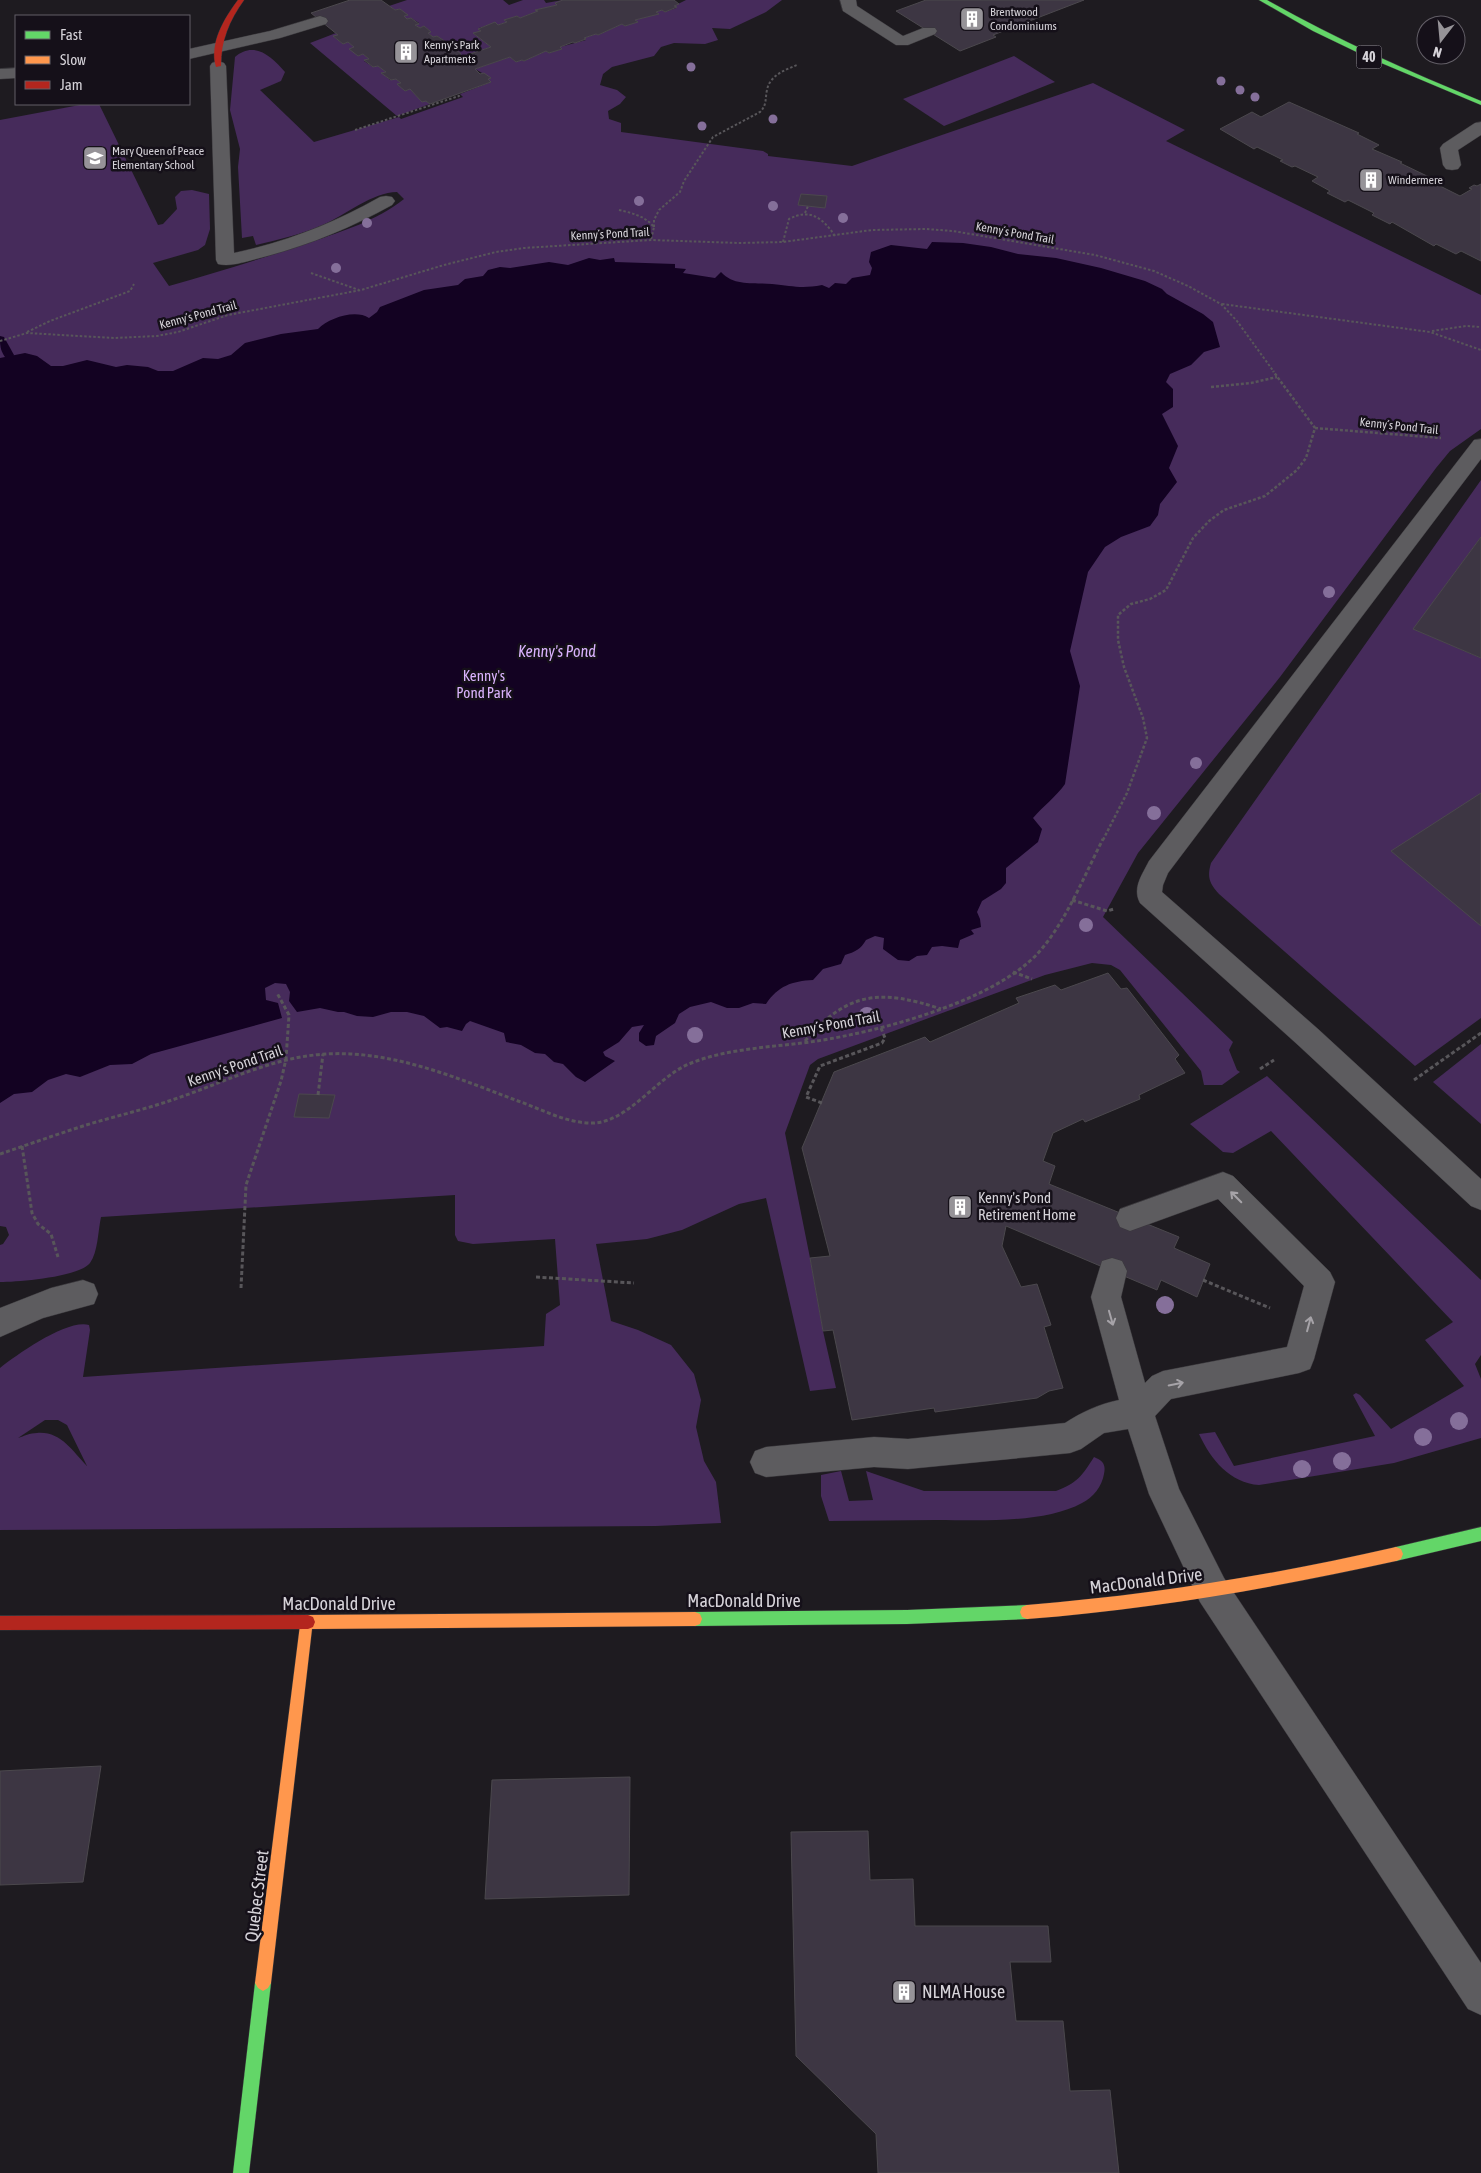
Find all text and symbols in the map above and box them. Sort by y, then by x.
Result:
place label: Brentwood Condominiums [990,5,1057,33]
building icon: Brentwood Condominiums [959,6,985,32]
legend [15,15,190,105]
north arrow [1416,15,1466,65]
text: Fast [60,26,82,43]
place label: Kenny's Park Apartments [424,38,480,66]
building icon: Kenny's Park Apartments [393,39,419,65]
text: N [1431,44,1444,61]
road number: 40 [1356,46,1382,68]
text: Slow [60,51,86,68]
text: Jam [60,76,83,93]
place label: Mary Queen of Peace Elementary School [112,144,204,172]
school or university icon: Mary Queen of Peace Elementary School [82,145,108,171]
building icon: Windermere [1358,167,1384,193]
place label: Windermere [1388,173,1443,187]
street label: Kenny´s Pond Trail [975,219,1056,247]
street label: Kenny´s Pond Trail [570,225,651,243]
street label: Kenny´s Pond Trail [158,298,239,332]
street label: Kenny´s Pond Trail [1359,415,1440,437]
water label: Kenny's Pond [518,642,596,661]
park label: Kenny's Pond Park [456,667,512,701]
street label: Kenny´s Pond Trail [781,1008,881,1041]
street label: Kenny´s Pond Trail [185,1041,284,1090]
place label: Kenny's Pond Retirement Home [978,1189,1076,1223]
one-way arrow [1230,1191,1242,1204]
building icon: Kenny's Pond Retirement Home [947,1194,973,1220]
one-way arrow [1107,1309,1117,1325]
one-way arrow [1305,1316,1314,1332]
one-way arrow [1168,1379,1184,1388]
street label: MacDonald Drive [1088,1563,1203,1598]
street label: MacDonald Drive [687,1590,801,1611]
street label: MacDonald Drive [282,1593,396,1614]
street label: Quebec Street [240,1849,273,1943]
building icon: NLMA House [891,1979,917,2005]
place label: NLMA House [922,1981,1005,2002]

